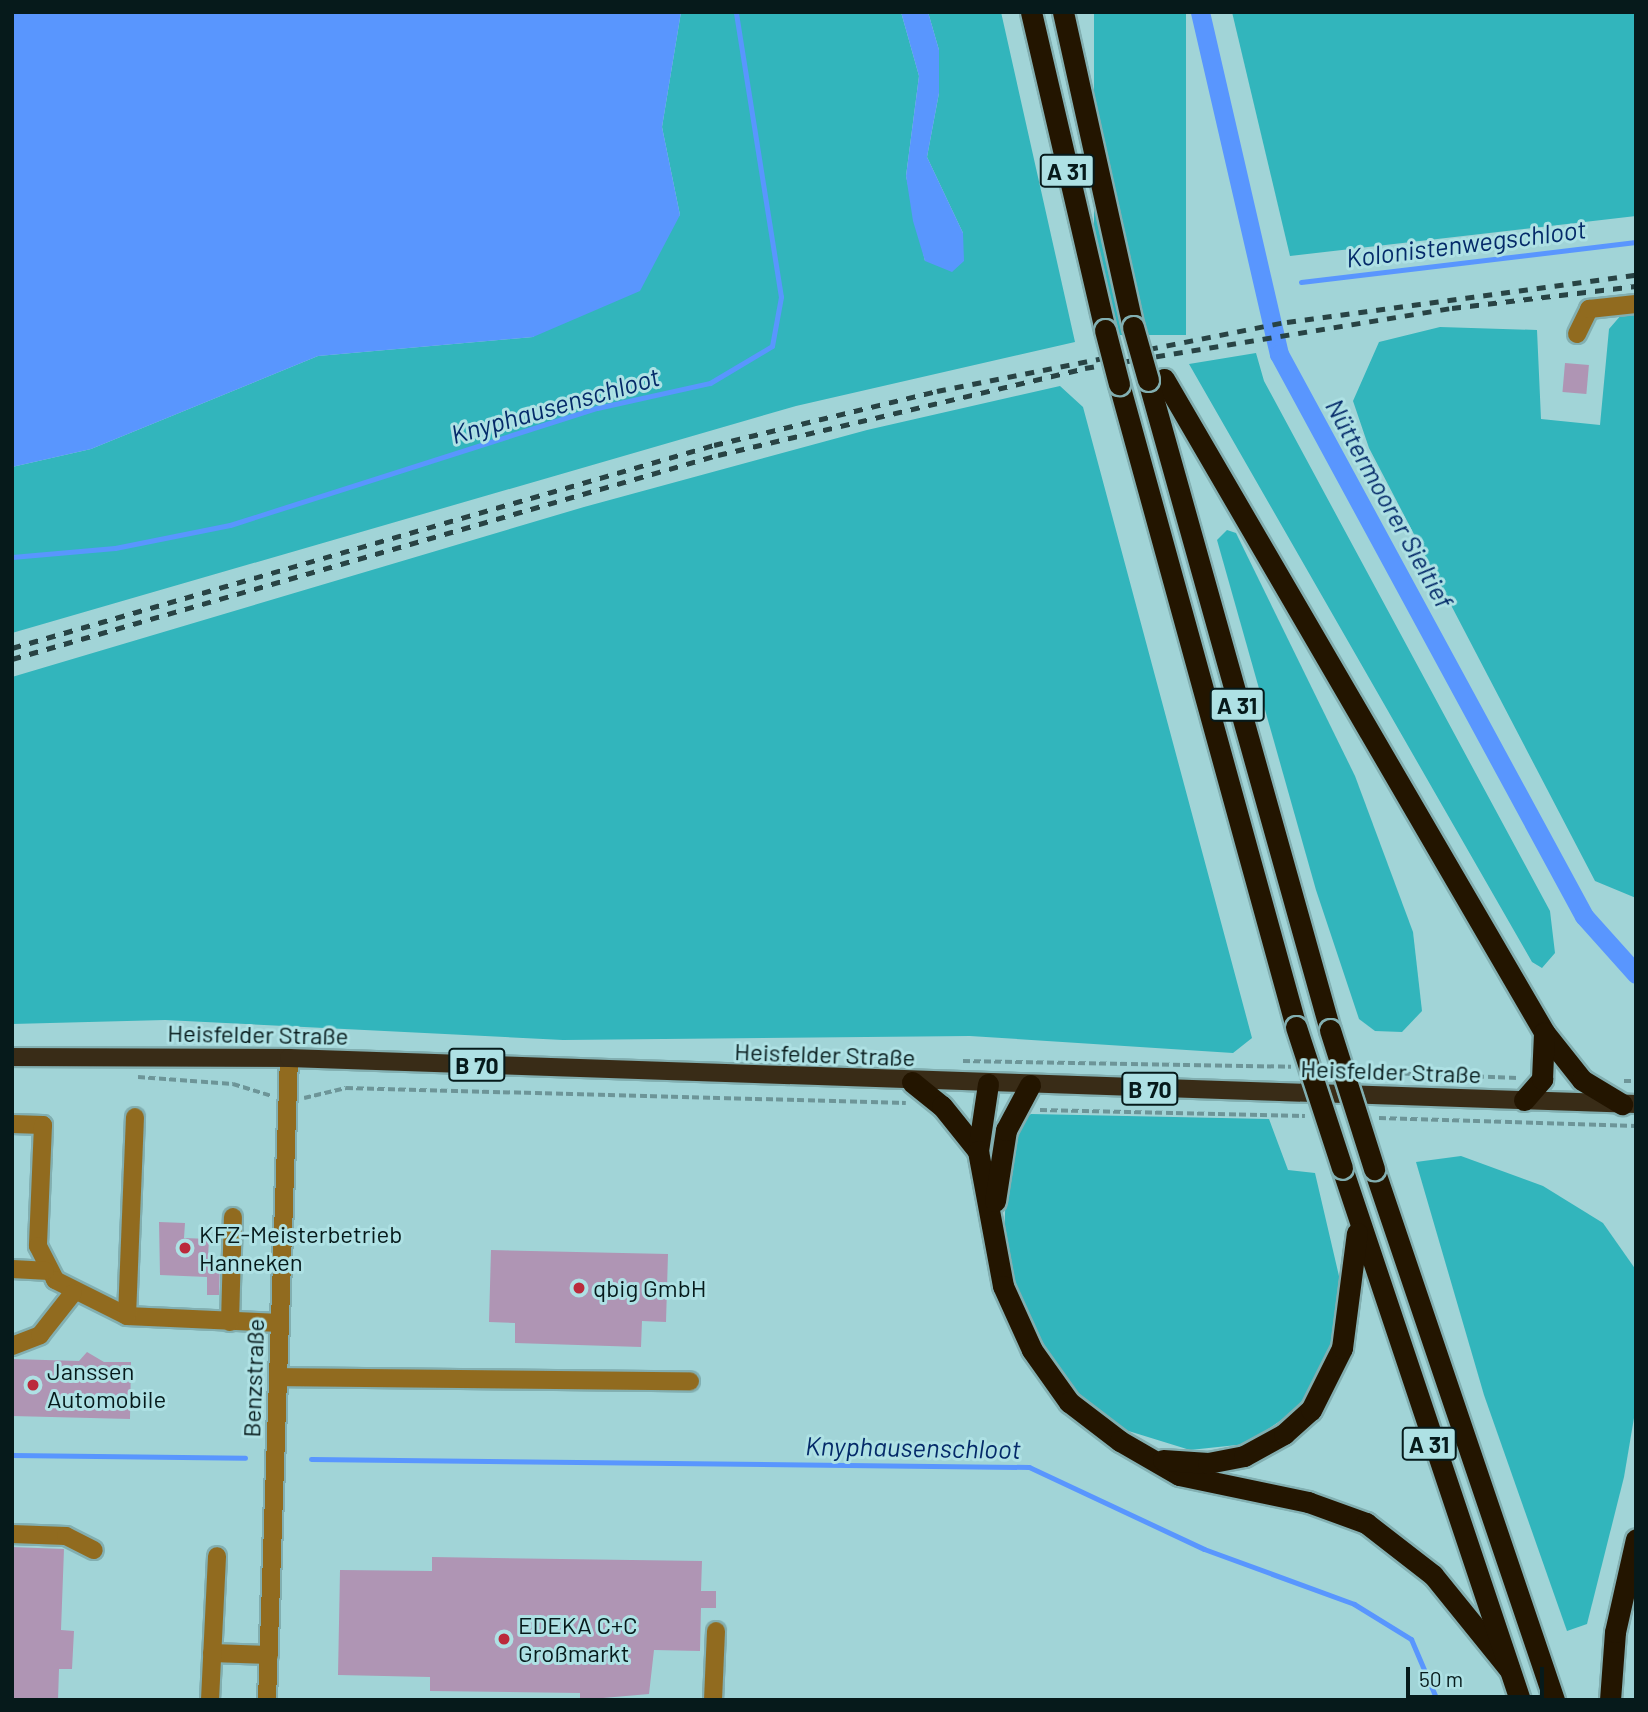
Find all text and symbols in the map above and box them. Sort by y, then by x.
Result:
road number: A 31 [1039,152,1095,190]
water label: Kolonistenwegschloot [1344,213,1588,273]
water label: Knyphausenschloot [447,360,663,450]
water label: Nüttermoorer Sieltief [1320,393,1460,613]
road number: A 31 [1209,685,1265,724]
street label: Heisfelder Straße [167,1018,349,1050]
street label: Heisfelder Straße [734,1036,916,1072]
road number: B 70 [447,1046,507,1084]
street label: Heisfelder Straße [1300,1053,1482,1089]
road number: B 70 [1120,1070,1180,1108]
place label: KFZ-Meisterbetrieb Hanneken [199,1220,402,1276]
marker: KFZ-Meisterbetrieb Hanneken [177,1240,193,1256]
place label: qbig GmbH [593,1274,706,1302]
marker: qbig GmbH [571,1280,587,1296]
street label: Benzstraße [237,1318,269,1438]
place label: Janssen Automobile [47,1357,166,1413]
marker: Janssen Automobile [25,1377,41,1393]
road number: A 31 [1401,1424,1457,1464]
water label: Knyphausenschloot [805,1430,1021,1464]
place label: EDEKA C+C Großmarkt [518,1611,638,1667]
marker: EDEKA C+C Großmarkt [496,1631,512,1647]
scale bar [1410,1652,1548,1696]
text: 50 m [1419,1666,1463,1691]

